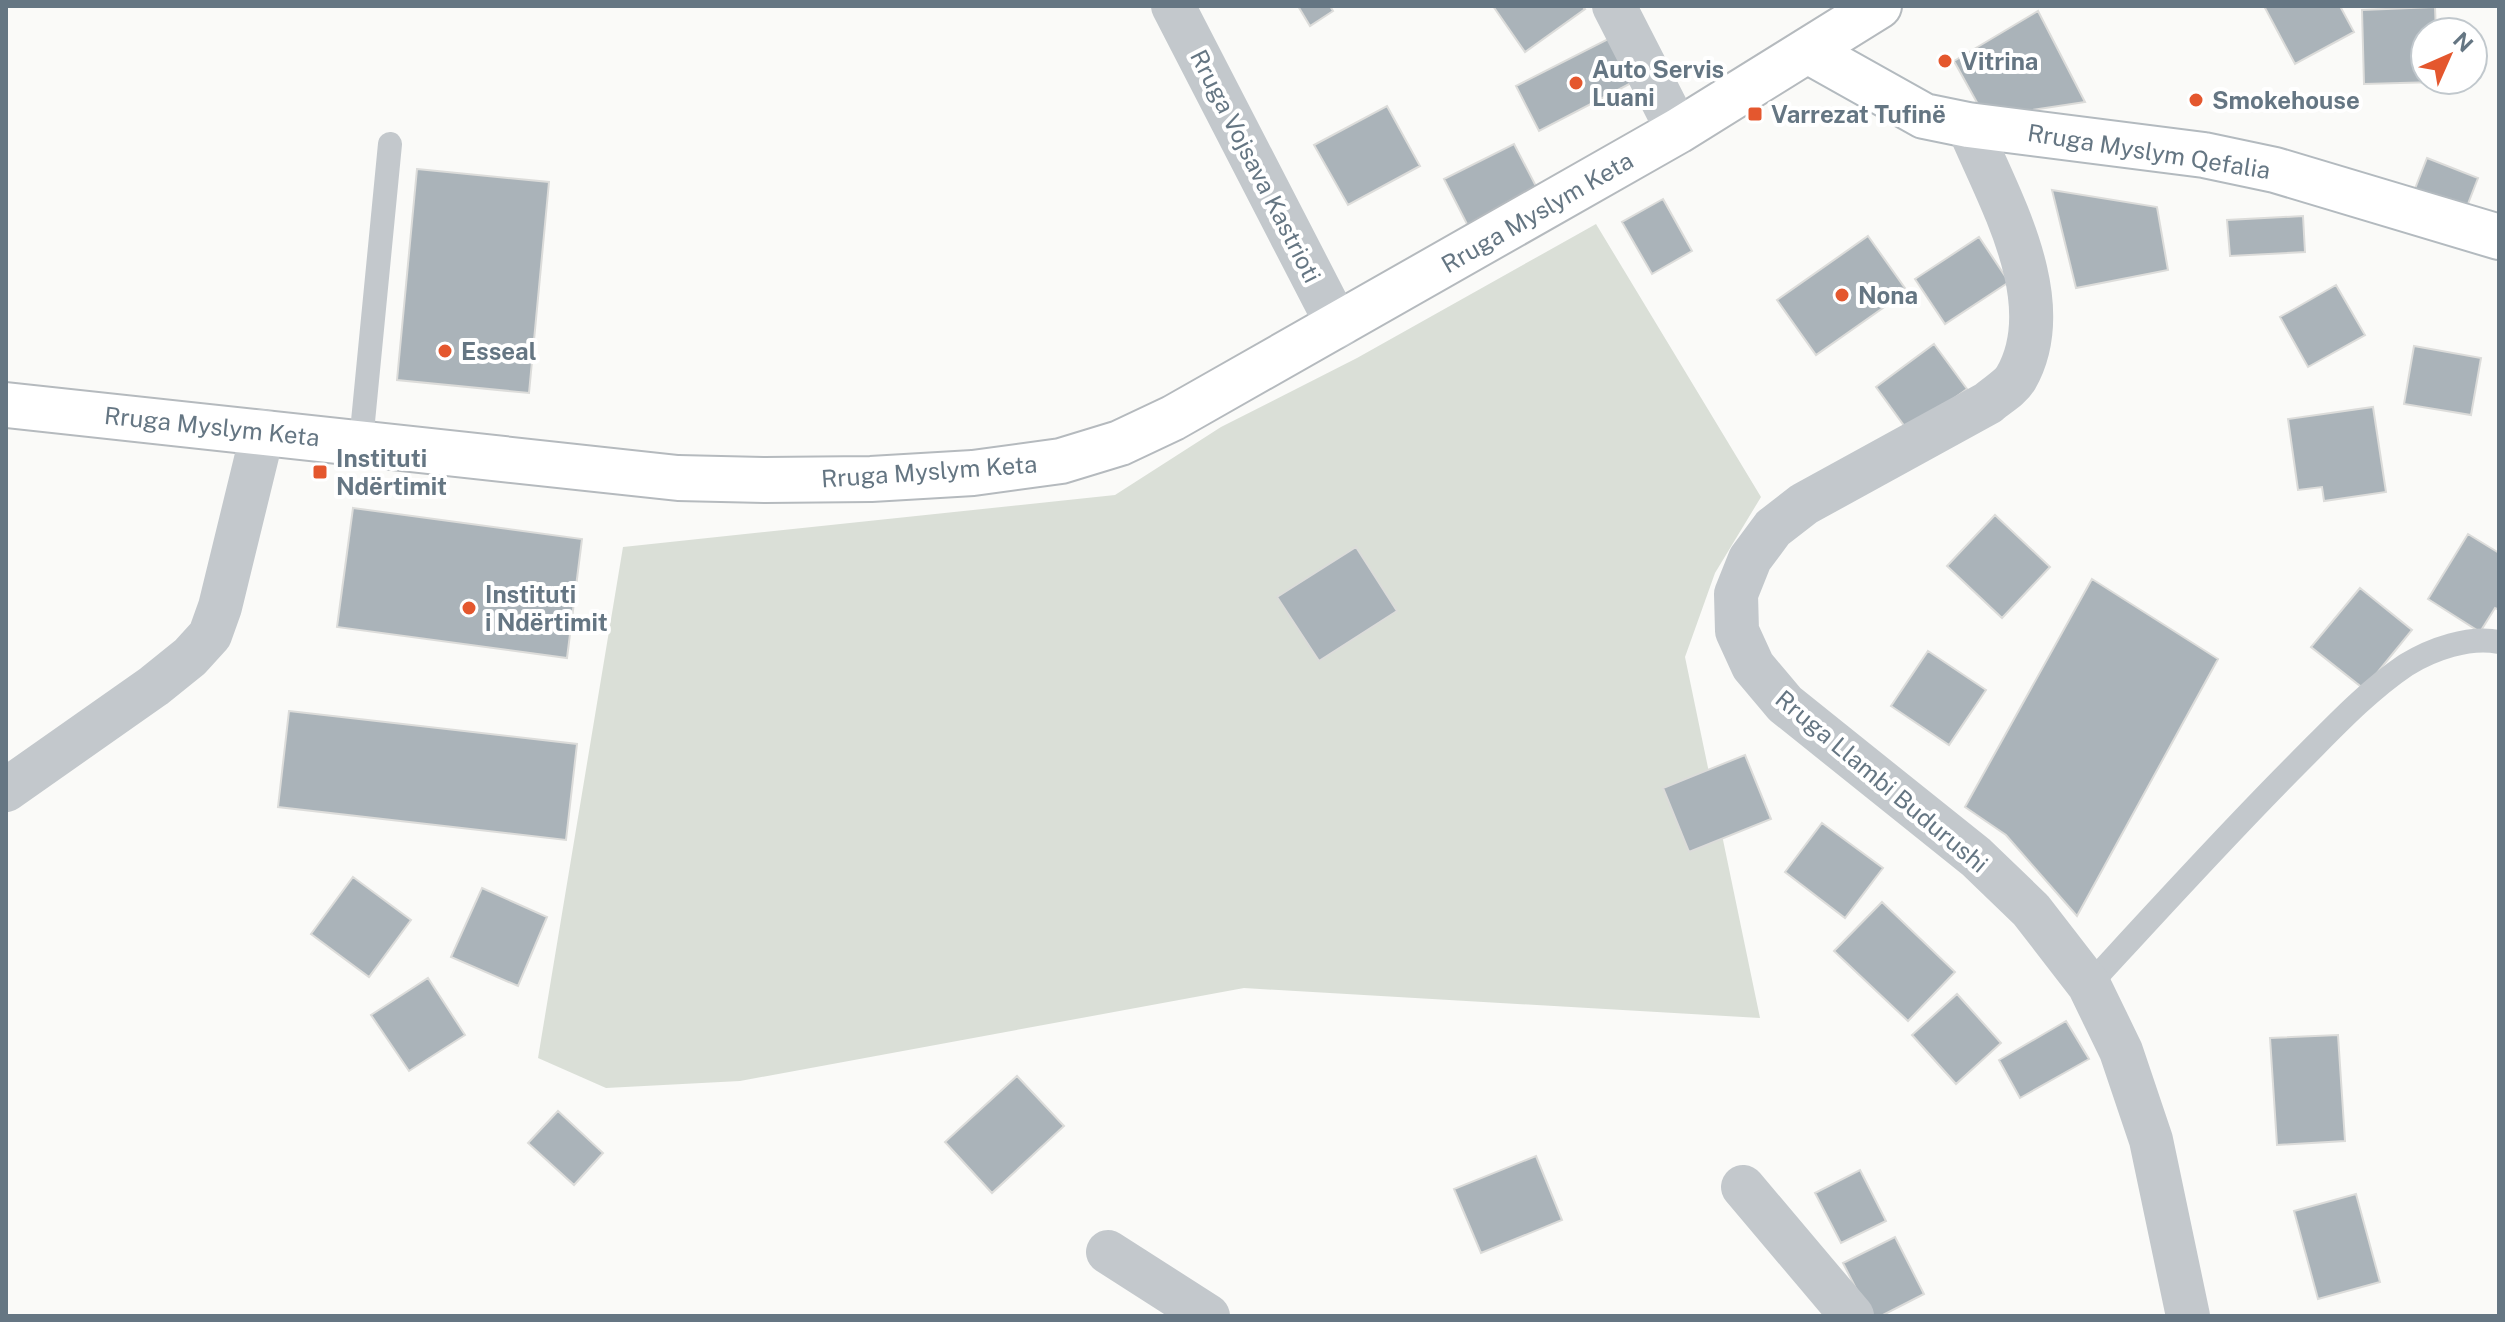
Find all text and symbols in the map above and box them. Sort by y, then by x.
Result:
north arrow [2409,16,2489,96]
text: N [2448,27,2478,57]
street label: Rruga Vojsava Kastrioti [1185,45,1327,287]
place label: Vitrina [1961,47,2038,75]
marker: Vitrina [1936,52,1954,70]
place label: Auto Servis Luani [1592,55,1724,111]
marker: Auto Servis Luani [1567,74,1585,92]
place label: Smokehouse [2212,86,2360,114]
marker: Smokehouse [2187,91,2205,109]
place label: Varrezat Tufinë [1771,100,1946,128]
marker: Varrezat Tufinë [1746,105,1764,123]
street label: Rruga Myslym Qefalia [2026,118,2272,184]
street label: Rruga Myslym Keta [1436,146,1638,278]
place label: Nona [1858,281,1918,309]
marker: Nona [1833,286,1851,304]
place label: Esseal [461,337,537,365]
marker: Esseal [436,342,454,360]
street label: Rruga Myslym Keta [103,401,321,451]
place label: Instituti Ndërtimit [336,444,447,500]
street label: Rruga Myslym Keta [820,449,1038,493]
marker: Instituti Ndërtimit [311,463,329,481]
place label: Instituti i Ndërtimit [485,580,608,636]
marker: Instituti i Ndërtimit [460,599,478,617]
street label: Rruga Llambi Budurushi [1770,684,1994,878]

